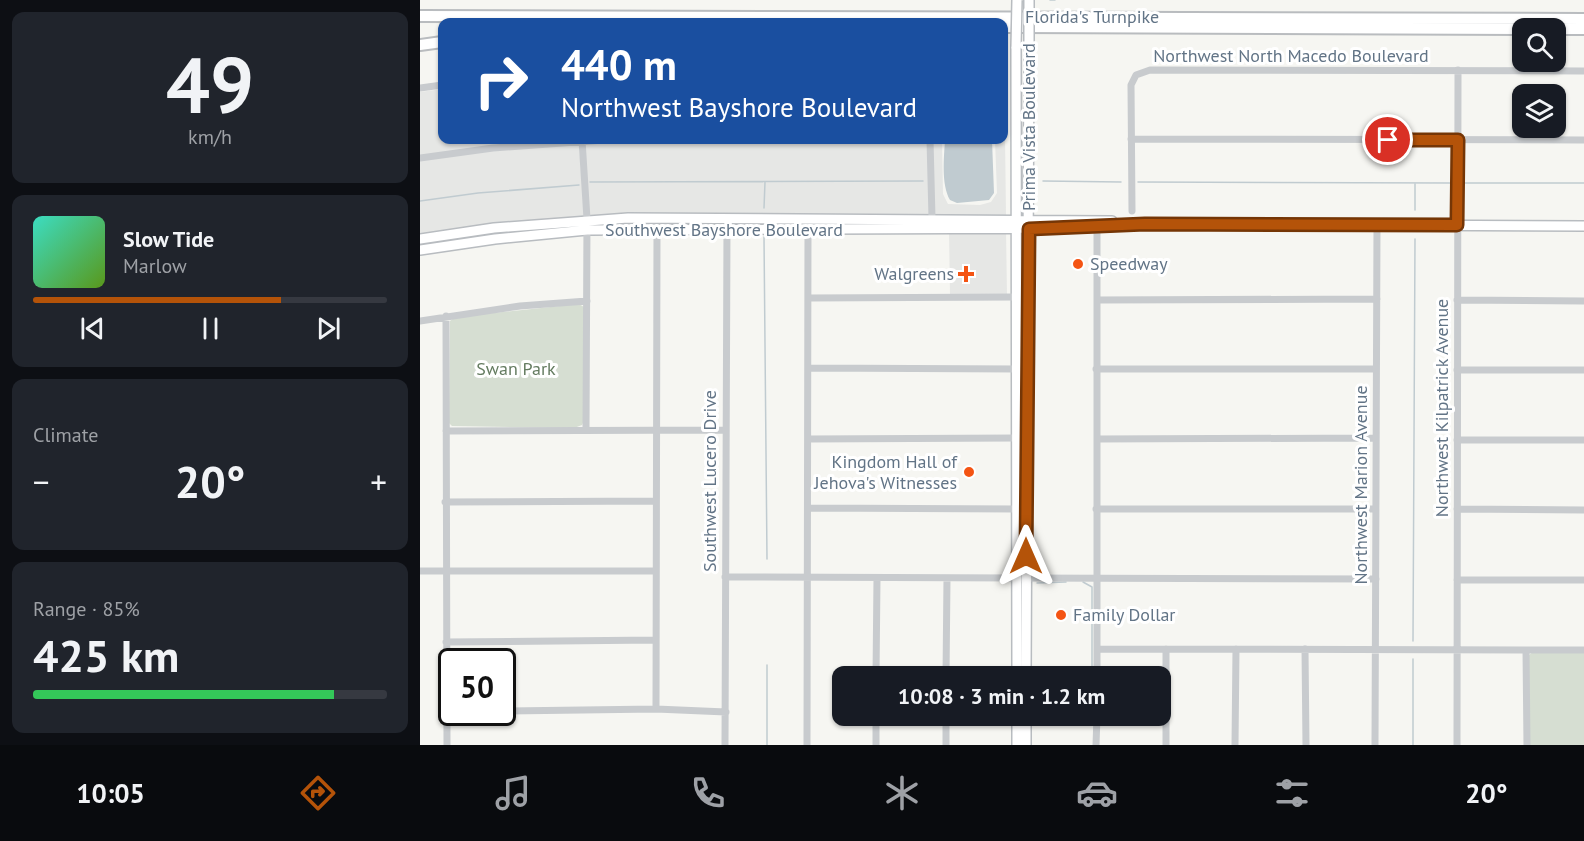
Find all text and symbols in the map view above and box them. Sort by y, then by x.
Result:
street label: Florida's Turnpike [1025,5,1159,28]
map controls [1512,18,1566,138]
button: search [1512,18,1566,72]
text: 49 [166,34,254,135]
text: 440 m [561,37,677,92]
icon: right [462,42,540,120]
street label: Prima Vista Boulevard [1017,43,1040,211]
street label: Northwest North Macedo Boulevard [1153,44,1429,67]
button: layers [1512,84,1566,138]
text: Northwest Bayshore Boulevard [561,90,917,124]
pin [1362,114,1413,165]
icon: arrive [1371,123,1404,156]
text: km/h [188,124,232,150]
street label: Southwest Bayshore Boulevard [605,218,843,241]
text: Slow Tide [123,225,214,253]
place label: Speedway [1090,252,1168,275]
text: Marlow [123,253,187,279]
marker: Speedway [1071,257,1085,271]
place label: Walgreens [874,262,954,285]
marker: Walgreens [959,267,973,281]
street label: Northwest Kilpatrick Avenue [1430,299,1453,517]
icon: previous [76,312,109,345]
icon: pause [194,312,227,345]
icon: next [312,312,345,345]
park label: Swan Park [476,357,556,380]
street label: Northwest Marion Avenue [1349,385,1372,585]
street label: Southwest Lucero Drive [698,390,721,572]
text: Climate [33,422,99,448]
place label: Kingdom Hall of Jehova's Witnesses [813,450,958,494]
text: 20° [175,452,245,510]
text: − [33,460,50,503]
text: + [370,460,387,503]
marker: Kingdom Hall of Jehova's Witnesses [962,465,976,479]
position arrow [994,524,1058,588]
text: Range · 85% [33,596,140,622]
place label: Family Dollar [1073,603,1175,626]
marker: Family Dollar [1054,608,1068,622]
text: 425 km [33,626,179,684]
speed limit sign: 50 [438,648,516,726]
text: 10:08 · 3 min · 1.2 km [898,682,1105,710]
icon: directions [297,772,339,814]
icon: music [492,772,534,814]
icon: phone [687,772,729,814]
icon: climate [881,772,923,814]
icon: car [1076,772,1118,814]
icon: filters [1271,772,1313,814]
text: 10:05 [76,776,145,810]
text: 20° [1465,776,1508,810]

